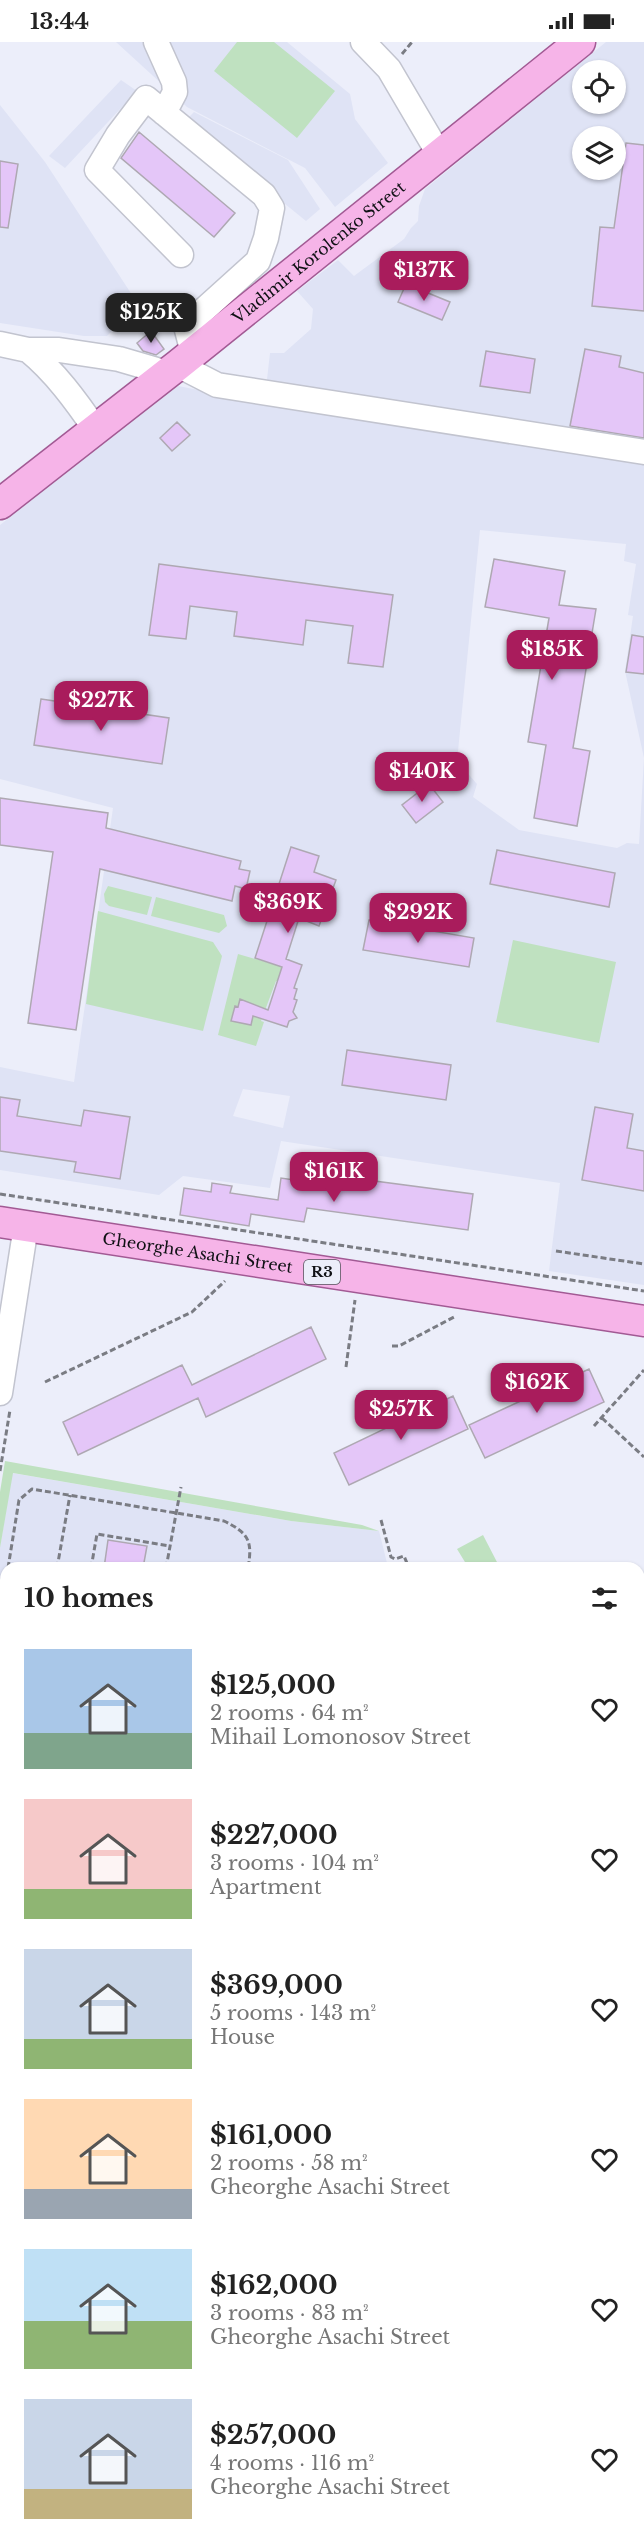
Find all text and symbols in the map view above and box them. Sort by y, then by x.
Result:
text: 13:44 [30,8,89,35]
map controls [572,60,626,180]
button: locate [572,60,626,114]
button: layers [572,126,626,180]
street label: Vladimir Korolenko Street [227,177,409,328]
pin: $137K [382,251,466,302]
text: $137K [393,258,455,282]
pin: $125K [109,293,193,344]
text: $125K [120,300,182,324]
pin: $185K [510,630,594,681]
text: $185K [521,637,583,661]
pin: $227K [59,681,143,732]
text: $227K [68,688,134,712]
pin: $140K [380,752,464,803]
text: $140K [389,759,455,783]
pin: $369K [246,883,330,934]
text: $369K [253,890,323,914]
pin: $292K [376,893,460,944]
text: $292K [384,900,452,924]
pin: $161K [292,1152,376,1203]
text: $161K [304,1159,364,1183]
street label: Gheorghe Asachi Street [101,1228,294,1277]
road number: R3 [304,1260,340,1284]
pin: $162K [495,1363,579,1414]
text: $162K [505,1370,569,1394]
pin: $257K [359,1390,443,1441]
text: $257K [369,1397,433,1421]
text: 10 homes [24,1582,154,1614]
icon: filters [588,1582,621,1615]
text: $125,000 [210,1669,336,1701]
icon: home [72,1673,144,1745]
icon: heart [588,1693,621,1726]
text: 2 rooms · 64 m² [210,1701,369,1725]
text: Mihail Lomonosov Street [210,1725,471,1749]
text: $227,000 [210,1819,338,1851]
icon: home [72,1823,144,1895]
icon: heart [588,1843,621,1876]
text: 3 rooms · 104 m² [210,1851,379,1875]
text: Apartment [210,1875,321,1899]
text: $369,000 [210,1969,343,2001]
icon: home [72,1973,144,2045]
icon: heart [588,1993,621,2026]
text: 5 rooms · 143 m² [210,2001,376,2025]
text: House [210,2025,275,2049]
text: $161,000 [210,2119,332,2151]
icon: home [72,2123,144,2195]
icon: heart [588,2143,621,2176]
text: 2 rooms · 58 m² [210,2151,368,2175]
text: Gheorghe Asachi Street [210,2175,450,2199]
text: $162,000 [210,2269,338,2301]
icon: home [72,2273,144,2345]
icon: heart [588,2293,621,2326]
text: 3 rooms · 83 m² [210,2301,369,2325]
text: Gheorghe Asachi Street [210,2325,450,2349]
text: $257,000 [210,2419,336,2451]
icon: home [72,2423,144,2495]
icon: heart [588,2443,621,2476]
text: 4 rooms · 116 m² [210,2451,374,2475]
text: Gheorghe Asachi Street [210,2475,450,2499]

